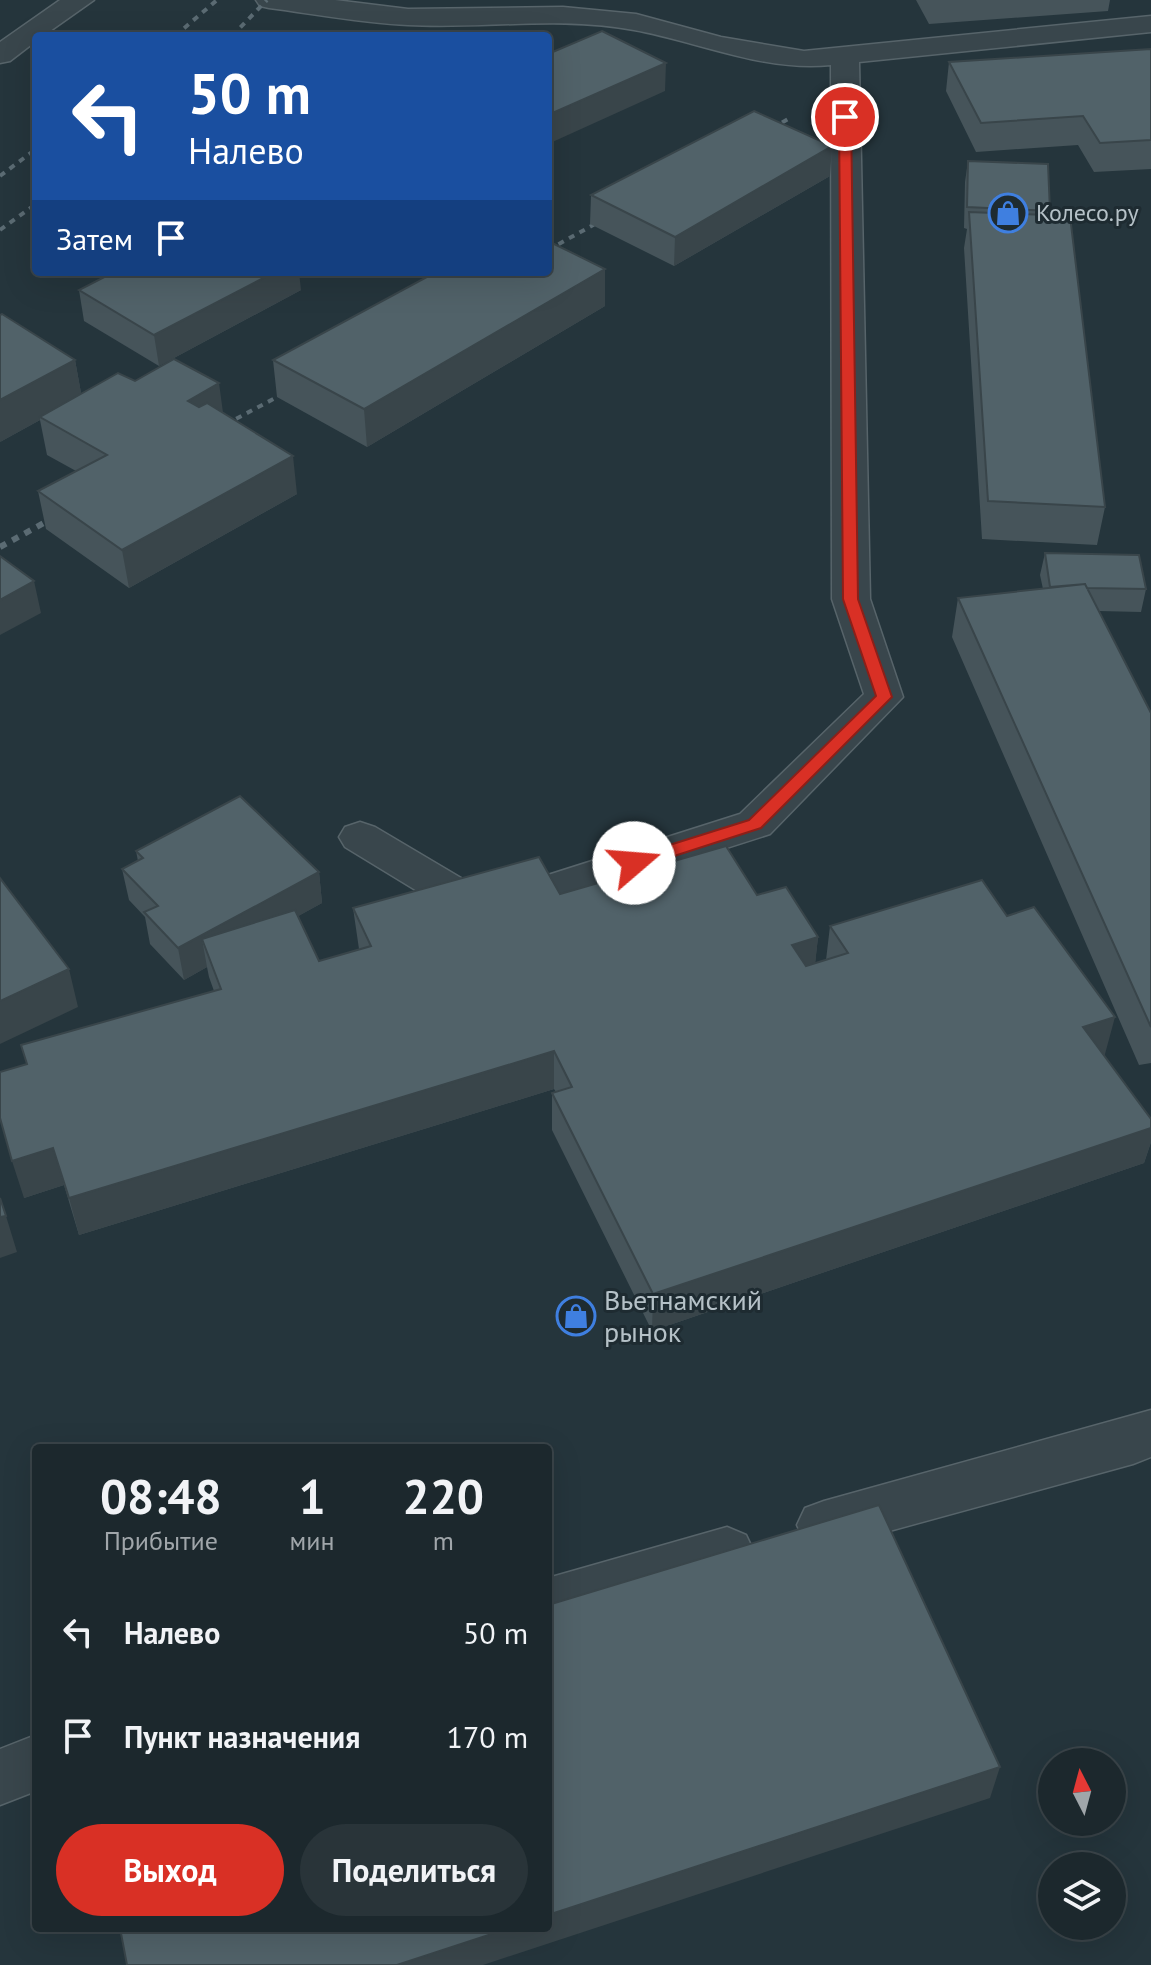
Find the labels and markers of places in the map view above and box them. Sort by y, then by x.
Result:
pin [811,83,879,151]
shop icon: Колесо.ру [987,192,1029,234]
place label: Колесо.ру [1036,197,1139,228]
place label: Вьетнамский рынок [604,1281,762,1350]
shop icon: Вьетнамский рынок [555,1295,597,1337]

